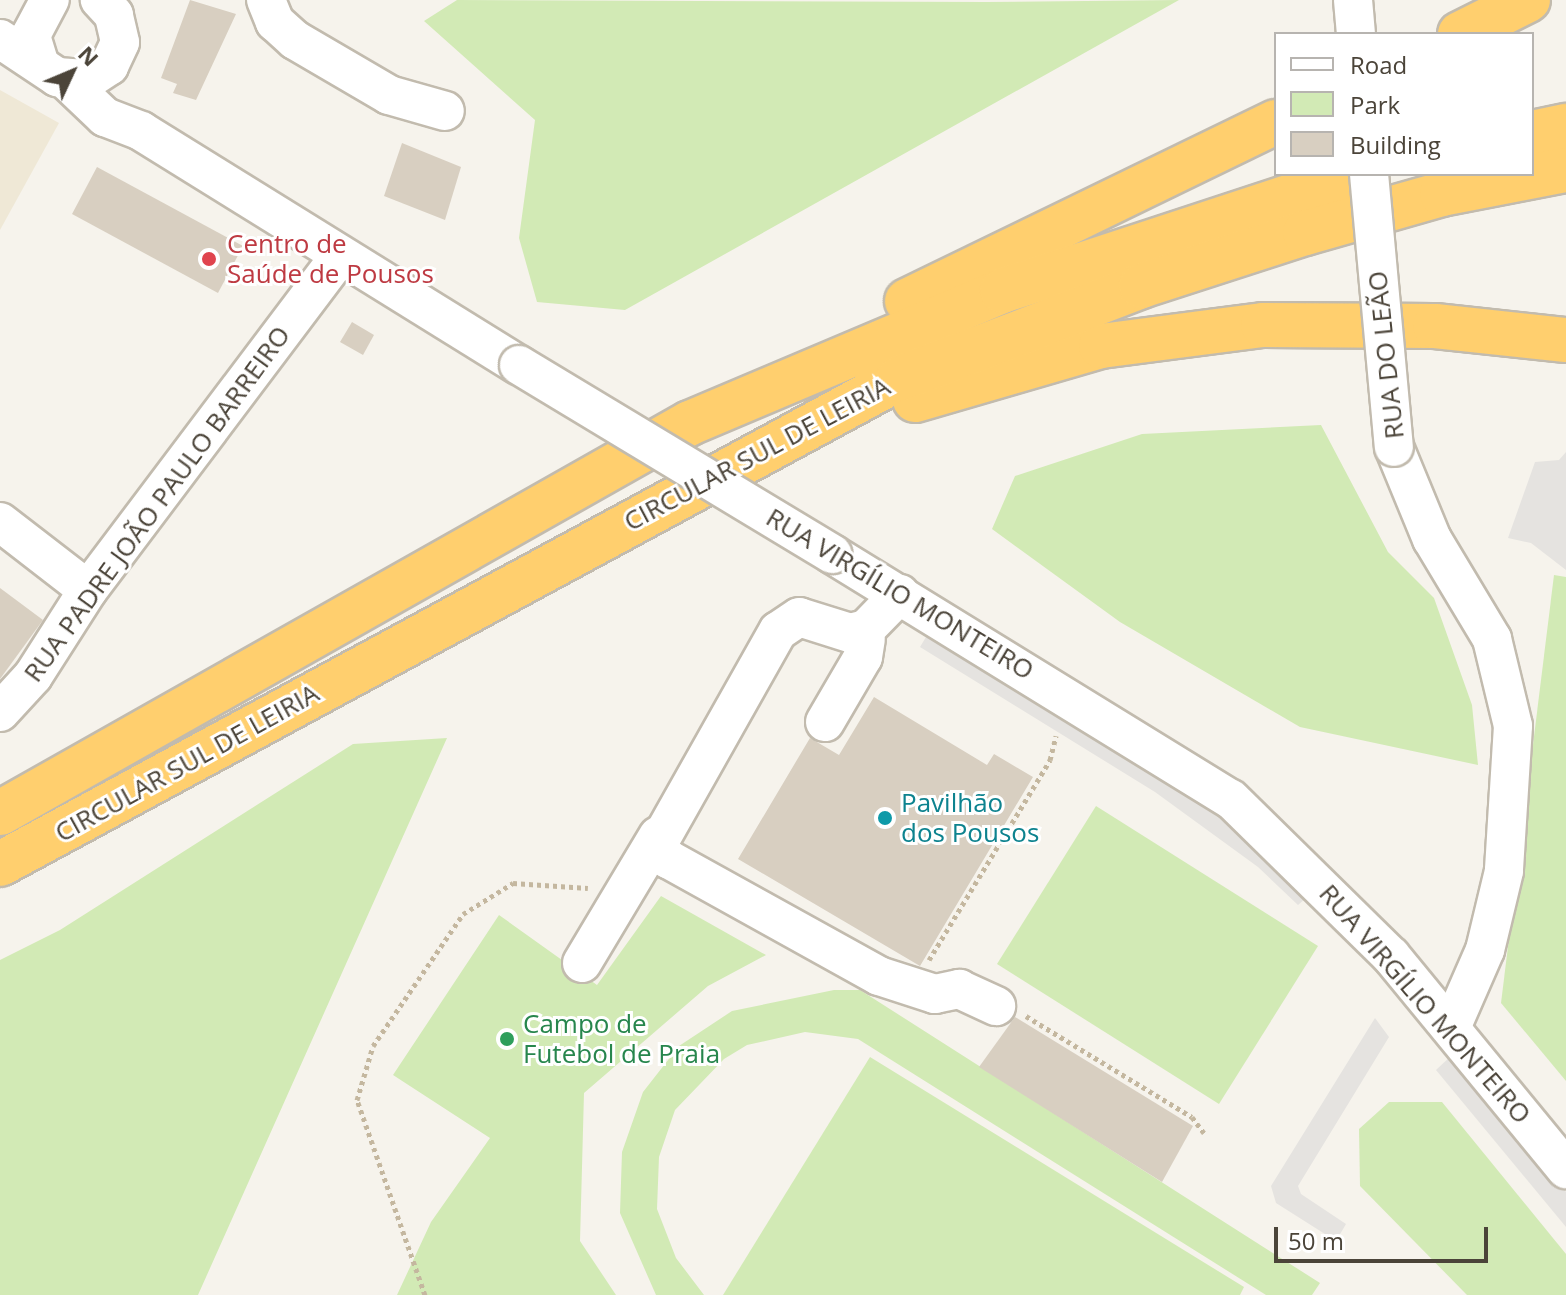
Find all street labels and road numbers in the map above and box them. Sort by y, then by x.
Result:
street label: RUA DO LEÃO [1362,269,1410,441]
street label: RUA PADRE JOÃO PAULO BARREIRO [17,320,297,688]
street label: CIRCULAR SUL DE LEIRIA [619,371,895,537]
street label: RUA VIRGÍLIO MONTEIRO [761,502,1039,686]
street label: CIRCULAR SUL DE LEIRIA [50,677,324,849]
street label: RUA VIRGÍLIO MONTEIRO [1313,878,1537,1130]

